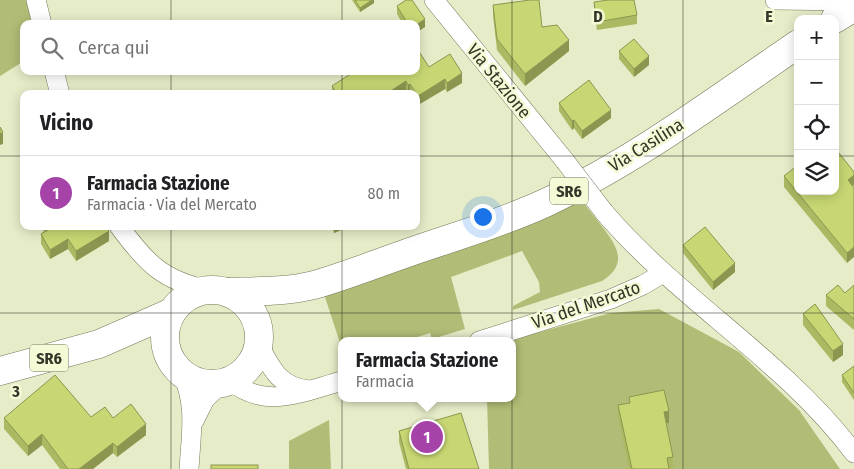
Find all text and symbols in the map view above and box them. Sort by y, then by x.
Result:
text: D [593,7,603,26]
text: E [765,7,773,26]
map controls [794,15,839,195]
button: + [794,15,839,60]
search box [20,20,420,75]
icon: search [38,34,66,62]
text: Cerca qui [78,36,149,59]
street label: Via Stazione [462,39,536,123]
button: − [794,60,839,105]
button: locate [794,105,839,150]
text: Vicino [40,110,93,136]
street label: Via Casilina [604,113,688,177]
button: layers [794,150,839,195]
text: Farmacia Stazione [87,172,230,195]
road number: SR6 [550,178,588,205]
text: 1 [53,184,59,203]
text: 80 m [368,184,400,203]
text: Farmacia · Via del Mercato [87,195,257,214]
your location [470,204,496,230]
street label: Via del Mercato [529,276,643,334]
popup [338,337,516,402]
road number: SR6 [30,344,68,372]
text: Farmacia Stazione [356,349,498,372]
text: Farmacia [356,372,414,391]
text: 3 [11,382,20,401]
pin: 1 [411,418,443,456]

